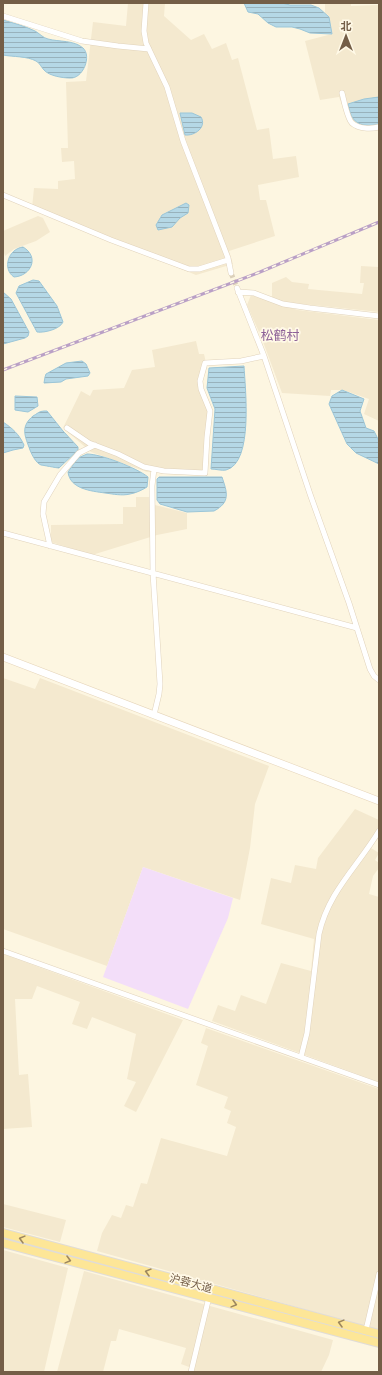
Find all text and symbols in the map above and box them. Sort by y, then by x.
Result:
north arrow [326,16,366,56]
text: 北 [341,21,352,32]
district label: 松鹤村 [260,328,300,343]
one-way arrow [19,1235,26,1243]
one-way arrow [65,1256,71,1264]
one-way arrow [145,1268,151,1276]
street label: 沪蓉大道 [168,1272,214,1294]
one-way arrow [230,1299,237,1308]
one-way arrow [338,1320,345,1328]

